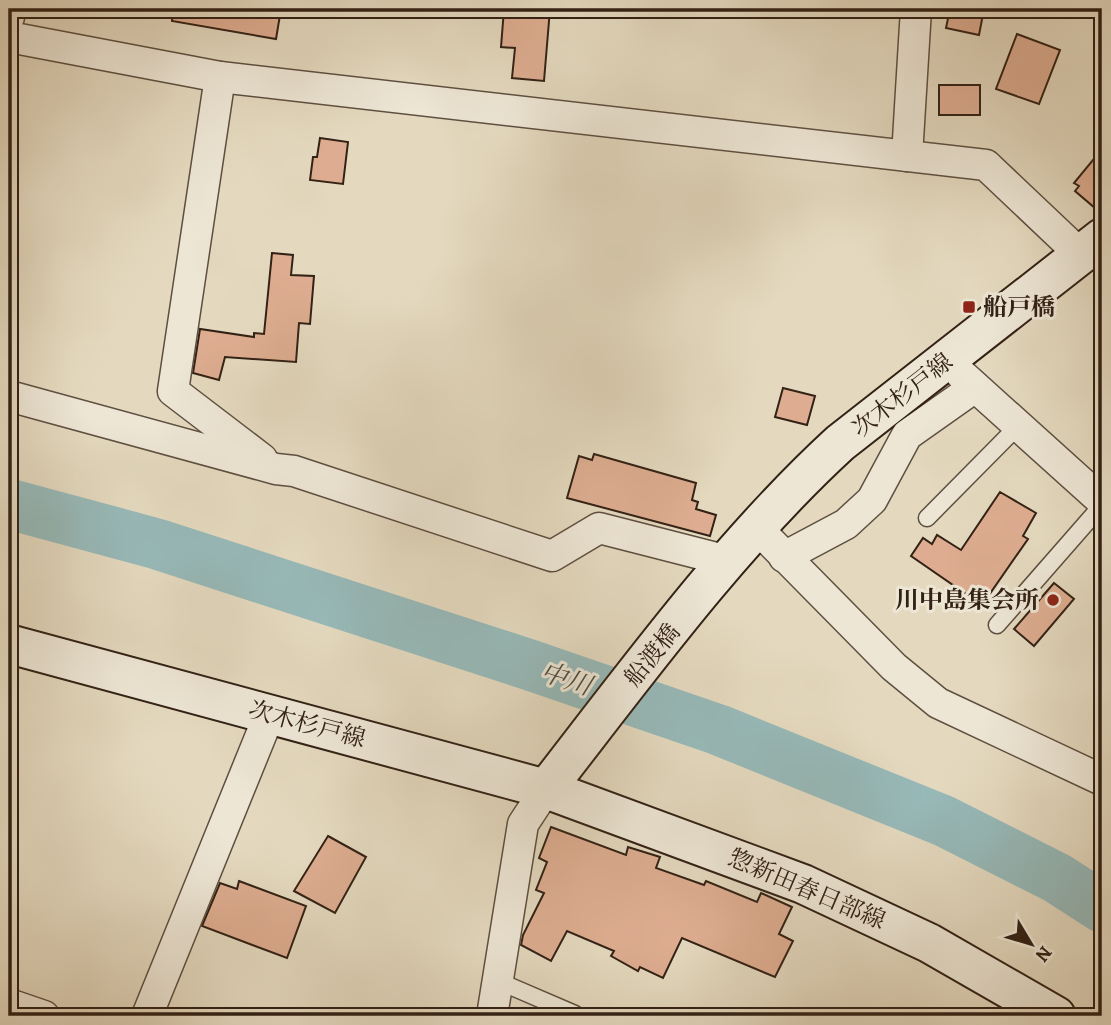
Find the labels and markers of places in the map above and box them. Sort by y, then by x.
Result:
place label: 船戸橋 [983,291,1055,323]
marker: 船戸橋 [961,299,977,315]
place label: 川中島集会所 [895,584,1039,616]
marker: 川中島集会所 [1045,592,1061,608]

